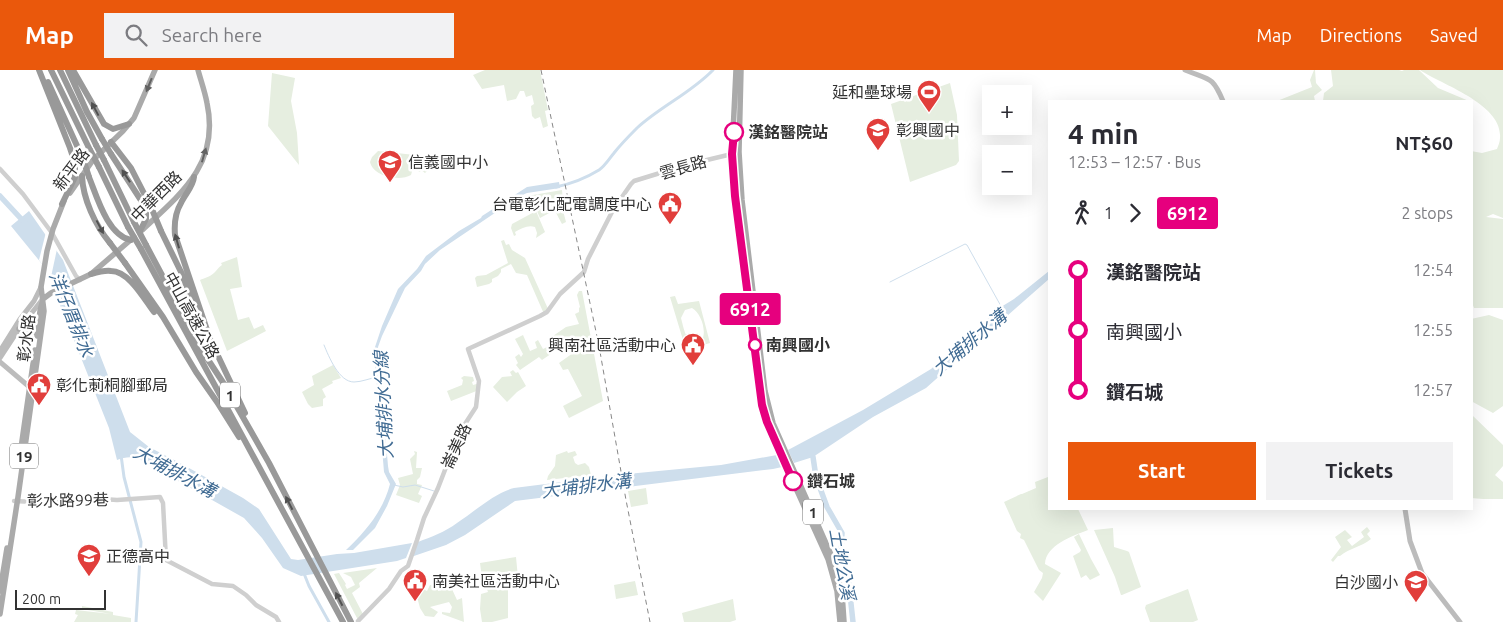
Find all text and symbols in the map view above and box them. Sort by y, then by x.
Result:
search box [104,13,454,58]
icon: search [122,21,150,49]
text: Map [25,22,74,49]
text: Search here [162,24,262,46]
text: Map [1256,25,1292,45]
text: Directions [1320,25,1402,45]
text: Saved [1430,25,1478,45]
one-way arrow [145,78,153,93]
sports icon: 延和壘球場 [916,79,942,113]
place label: 延和壘球場 [832,83,912,101]
map controls [982,85,1032,195]
button: + [982,85,1032,135]
one-way arrow [91,102,99,116]
school or university icon: 彰興國中 [865,117,891,151]
text: 4 min [1068,118,1139,149]
place label: 彰興國中 [896,121,960,139]
marker: 漢銘醫院站 [724,122,744,142]
place label: 漢銘醫院站 [748,123,828,141]
text: NT$60 [1395,132,1453,154]
street label: 新平路 [49,144,93,194]
button: − [982,145,1032,195]
one-way arrow [201,147,209,162]
school or university icon: 信義國中小 [377,149,403,183]
street label: 雲長路 [657,152,709,182]
place label: 信義國中小 [408,153,488,171]
text: 12:53 – 12:57 · Bus [1068,153,1201,171]
street label: 中華西路 [127,167,185,225]
one-way arrow [121,170,131,183]
public building icon: 台電彰化配電調度中心 [657,191,683,225]
place label: 台電彰化配電調度中心 [492,195,652,213]
icon: walk [1068,199,1096,227]
icon: forward [1121,199,1149,227]
text: 6912 [1167,203,1208,223]
text: 1 [1104,204,1113,222]
text: 2 stops [1401,204,1453,222]
one-way arrow [95,220,104,233]
one-way arrow [172,234,180,249]
text: 漢銘醫院站 [1106,261,1201,283]
text: 12:54 [1413,261,1453,279]
water label: 洋仔厝排水 [46,269,99,360]
street label: 中山高速公路 [161,269,223,361]
line badge: 6912 [715,293,785,325]
text: 6912 [730,299,770,319]
water label: 大埔排水溝 [928,303,1012,379]
street label: 彰水路 [14,313,38,363]
text: 南興國小 [1106,321,1182,343]
text: 12:55 [1413,321,1453,339]
public building icon: 興南社區活動中心 [680,332,706,366]
place label: 興南社區活動中心 [548,336,676,354]
place label: 南興國小 [766,336,830,354]
marker: 南興國小 [748,338,762,352]
water label: 大埔排水分線 [370,349,396,459]
public building icon: 彰化莿桐腳郵局 [26,372,52,406]
place label: 彰化莿桐腳郵局 [56,376,168,394]
text: 鑽石城 [1106,381,1163,403]
text: 12:57 [1413,381,1453,399]
road number: 1 [220,382,240,408]
street label: 崙美路 [438,420,474,472]
water label: 大埔排水溝 [131,441,222,502]
button: Start [1068,442,1256,500]
button: Tickets [1266,442,1453,500]
road number: 19 [10,444,38,468]
water label: 大埔排水溝 [540,469,635,500]
marker: 鑽石城 [783,471,803,491]
place label: 鑽石城 [807,472,855,490]
street label: 彰水路99巷 [27,490,109,510]
one-way arrow [285,496,293,510]
road number: 1 [803,500,823,524]
water label: 土地公溪 [827,527,860,604]
school or university icon: 正德高中 [76,543,102,577]
place label: 正德高中 [106,547,170,565]
public building icon: 南美社區活動中心 [402,568,428,602]
school or university icon: 白沙國小 [1403,569,1429,603]
place label: 南美社區活動中心 [432,572,560,590]
place label: 白沙國小 [1334,573,1398,591]
scale bar [15,587,106,610]
text: 200 m [22,591,61,607]
one-way arrow [335,591,343,606]

